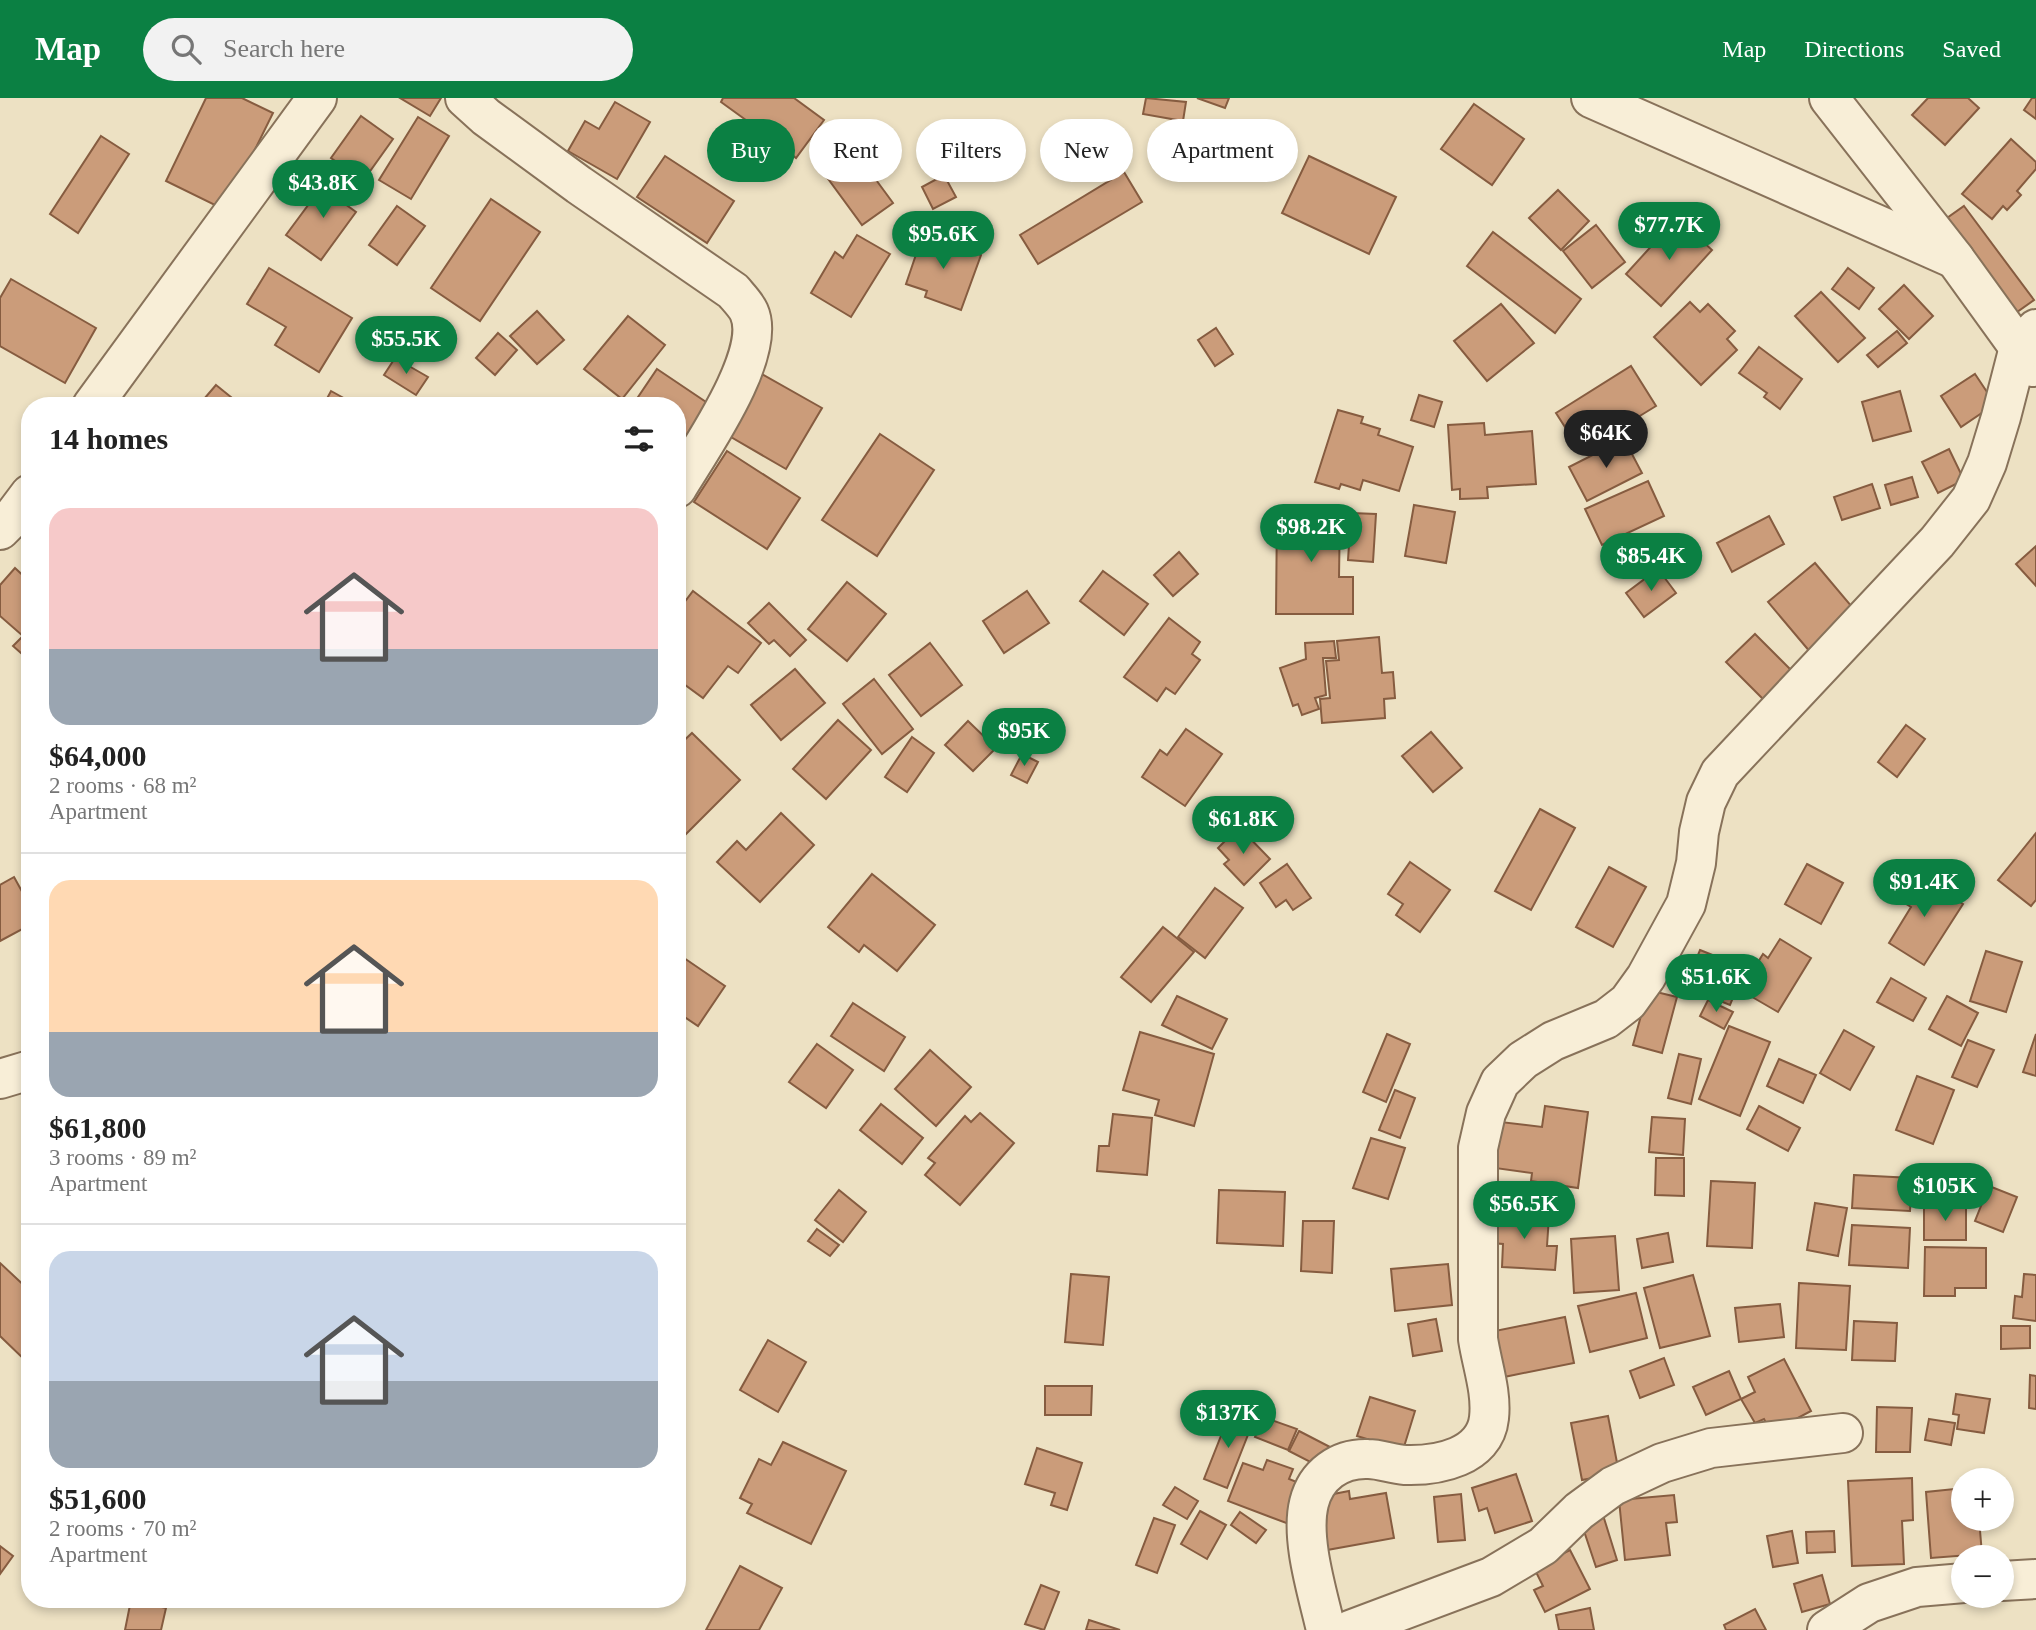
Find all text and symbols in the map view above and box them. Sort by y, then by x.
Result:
search box [143,18,633,81]
icon: search [167,30,205,68]
text: Map [35,31,101,67]
text: Search here [223,34,345,63]
text: Map [1722,36,1766,62]
text: Directions [1804,36,1904,62]
text: Saved [1942,36,2001,62]
chip: Buy [707,119,795,182]
chip: Rent [809,119,902,182]
chip: Filters [916,119,1026,182]
chip: New [1040,119,1133,182]
chip: Apartment [1147,119,1298,182]
pin: $43.8K [266,160,380,220]
text: $43.8K [288,170,358,195]
pin: $77.7K [1612,202,1726,262]
pin: $95.6K [886,212,1000,271]
text: $77.7K [1634,212,1704,237]
text: $95.6K [908,221,978,246]
pin: $55.5K [349,316,463,376]
text: $55.5K [371,326,441,351]
pin: $64K [1565,410,1647,470]
icon: filters [620,420,658,458]
text: $64K [1580,420,1632,445]
text: 14 homes [49,422,168,455]
pin: $98.2K [1254,504,1368,564]
text: $98.2K [1276,514,1346,539]
pin: $85.4K [1594,533,1708,593]
text: $85.4K [1616,543,1686,568]
icon: home [291,554,417,680]
pin: $95K [983,708,1065,768]
text: $95K [998,718,1050,743]
text: $64,000 [49,739,147,772]
text: 2 rooms · 68 m² [49,773,196,798]
pin: $61.8K [1186,796,1300,856]
text: Apartment [49,799,147,824]
text: $61.8K [1208,806,1278,831]
pin: $91.4K [1867,860,1981,919]
text: $91.4K [1889,869,1959,894]
icon: home [291,926,417,1052]
pin: $51.6K [1659,954,1773,1014]
text: $51.6K [1681,964,1751,989]
text: $61,800 [49,1111,147,1144]
text: 3 rooms · 89 m² [49,1145,196,1170]
pin: $105K [1896,1164,1994,1223]
text: Apartment [49,1171,147,1196]
text: $105K [1913,1173,1977,1198]
pin: $56.5K [1467,1182,1581,1241]
text: $56.5K [1489,1191,1559,1216]
icon: home [291,1297,417,1423]
pin: $137K [1179,1390,1277,1450]
text: $137K [1196,1400,1260,1425]
map controls [1951,1468,2014,1608]
button: + [1951,1468,2014,1531]
text: $51,600 [49,1482,147,1515]
text: 2 rooms · 70 m² [49,1516,196,1541]
text: Apartment [49,1542,147,1567]
button: − [1951,1545,2014,1608]

